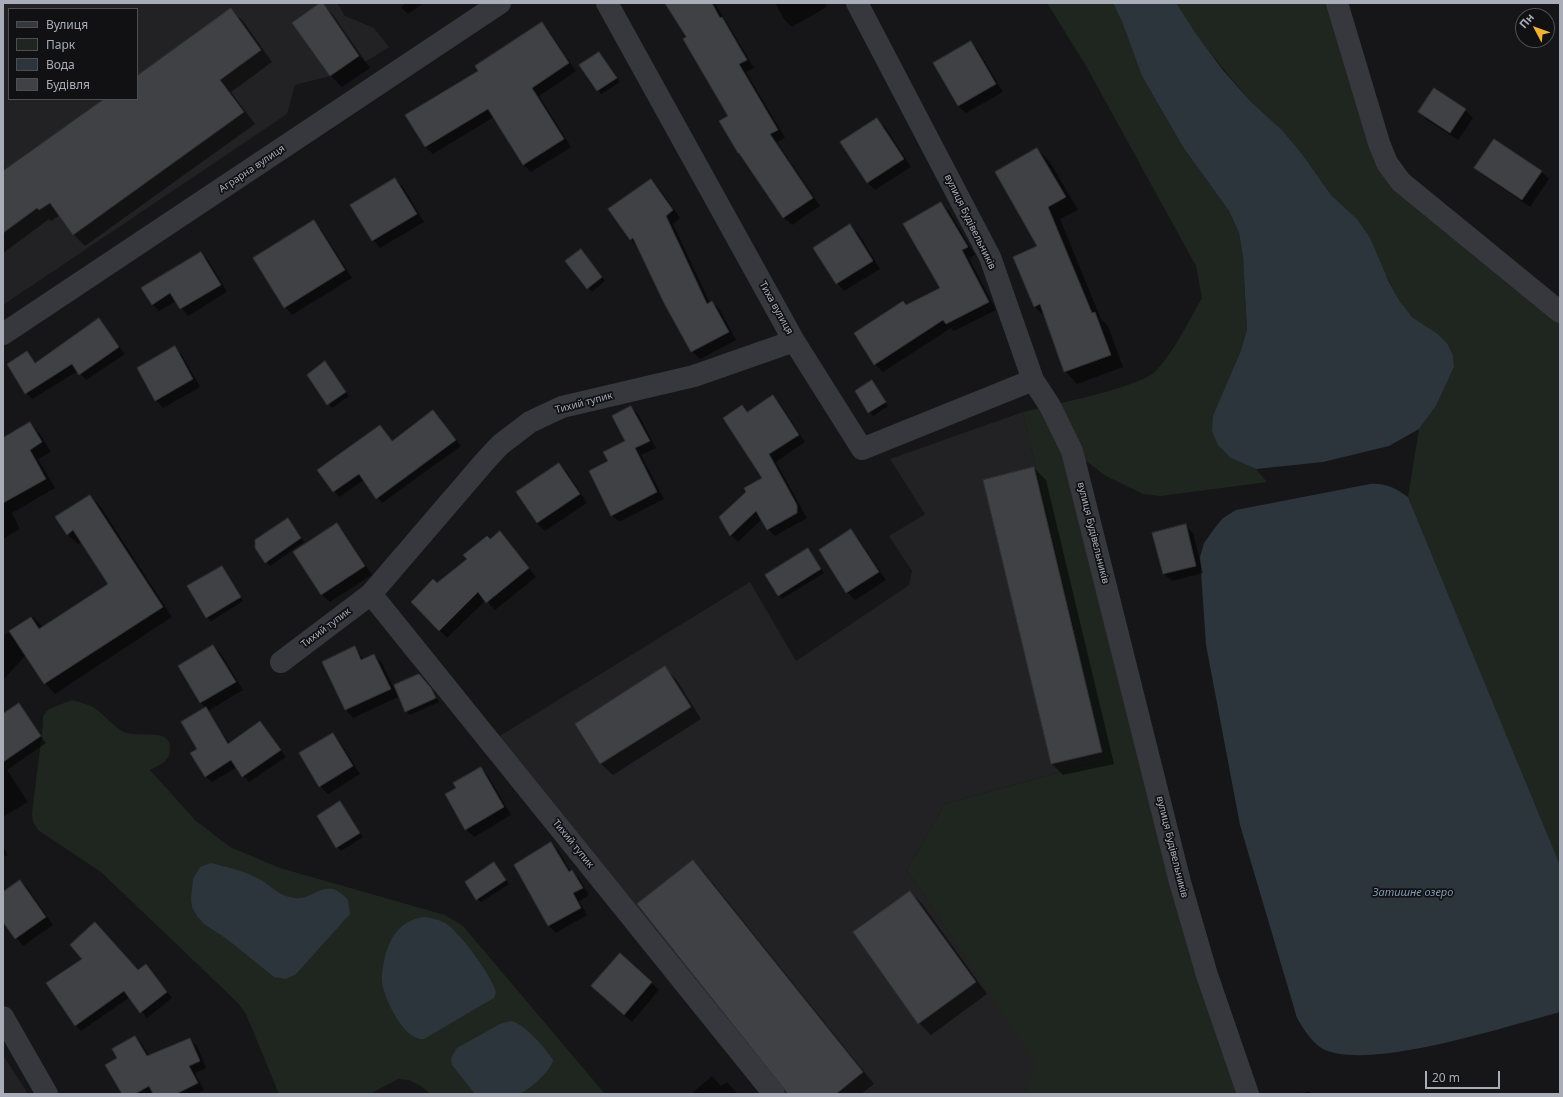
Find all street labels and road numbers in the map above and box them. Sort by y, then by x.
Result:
street label: Аграрна вулиця [217,143,287,195]
street label: вулиця Будівельників [942,172,998,272]
street label: Тиха вулиця [757,279,795,337]
street label: Тихий тупик [554,390,614,416]
street label: вулиця Будівельників [1075,481,1111,585]
street label: Тихий тупик [299,605,353,651]
street label: вулиця Будівельників [1154,795,1190,899]
street label: Тихий тупик [550,817,596,871]

